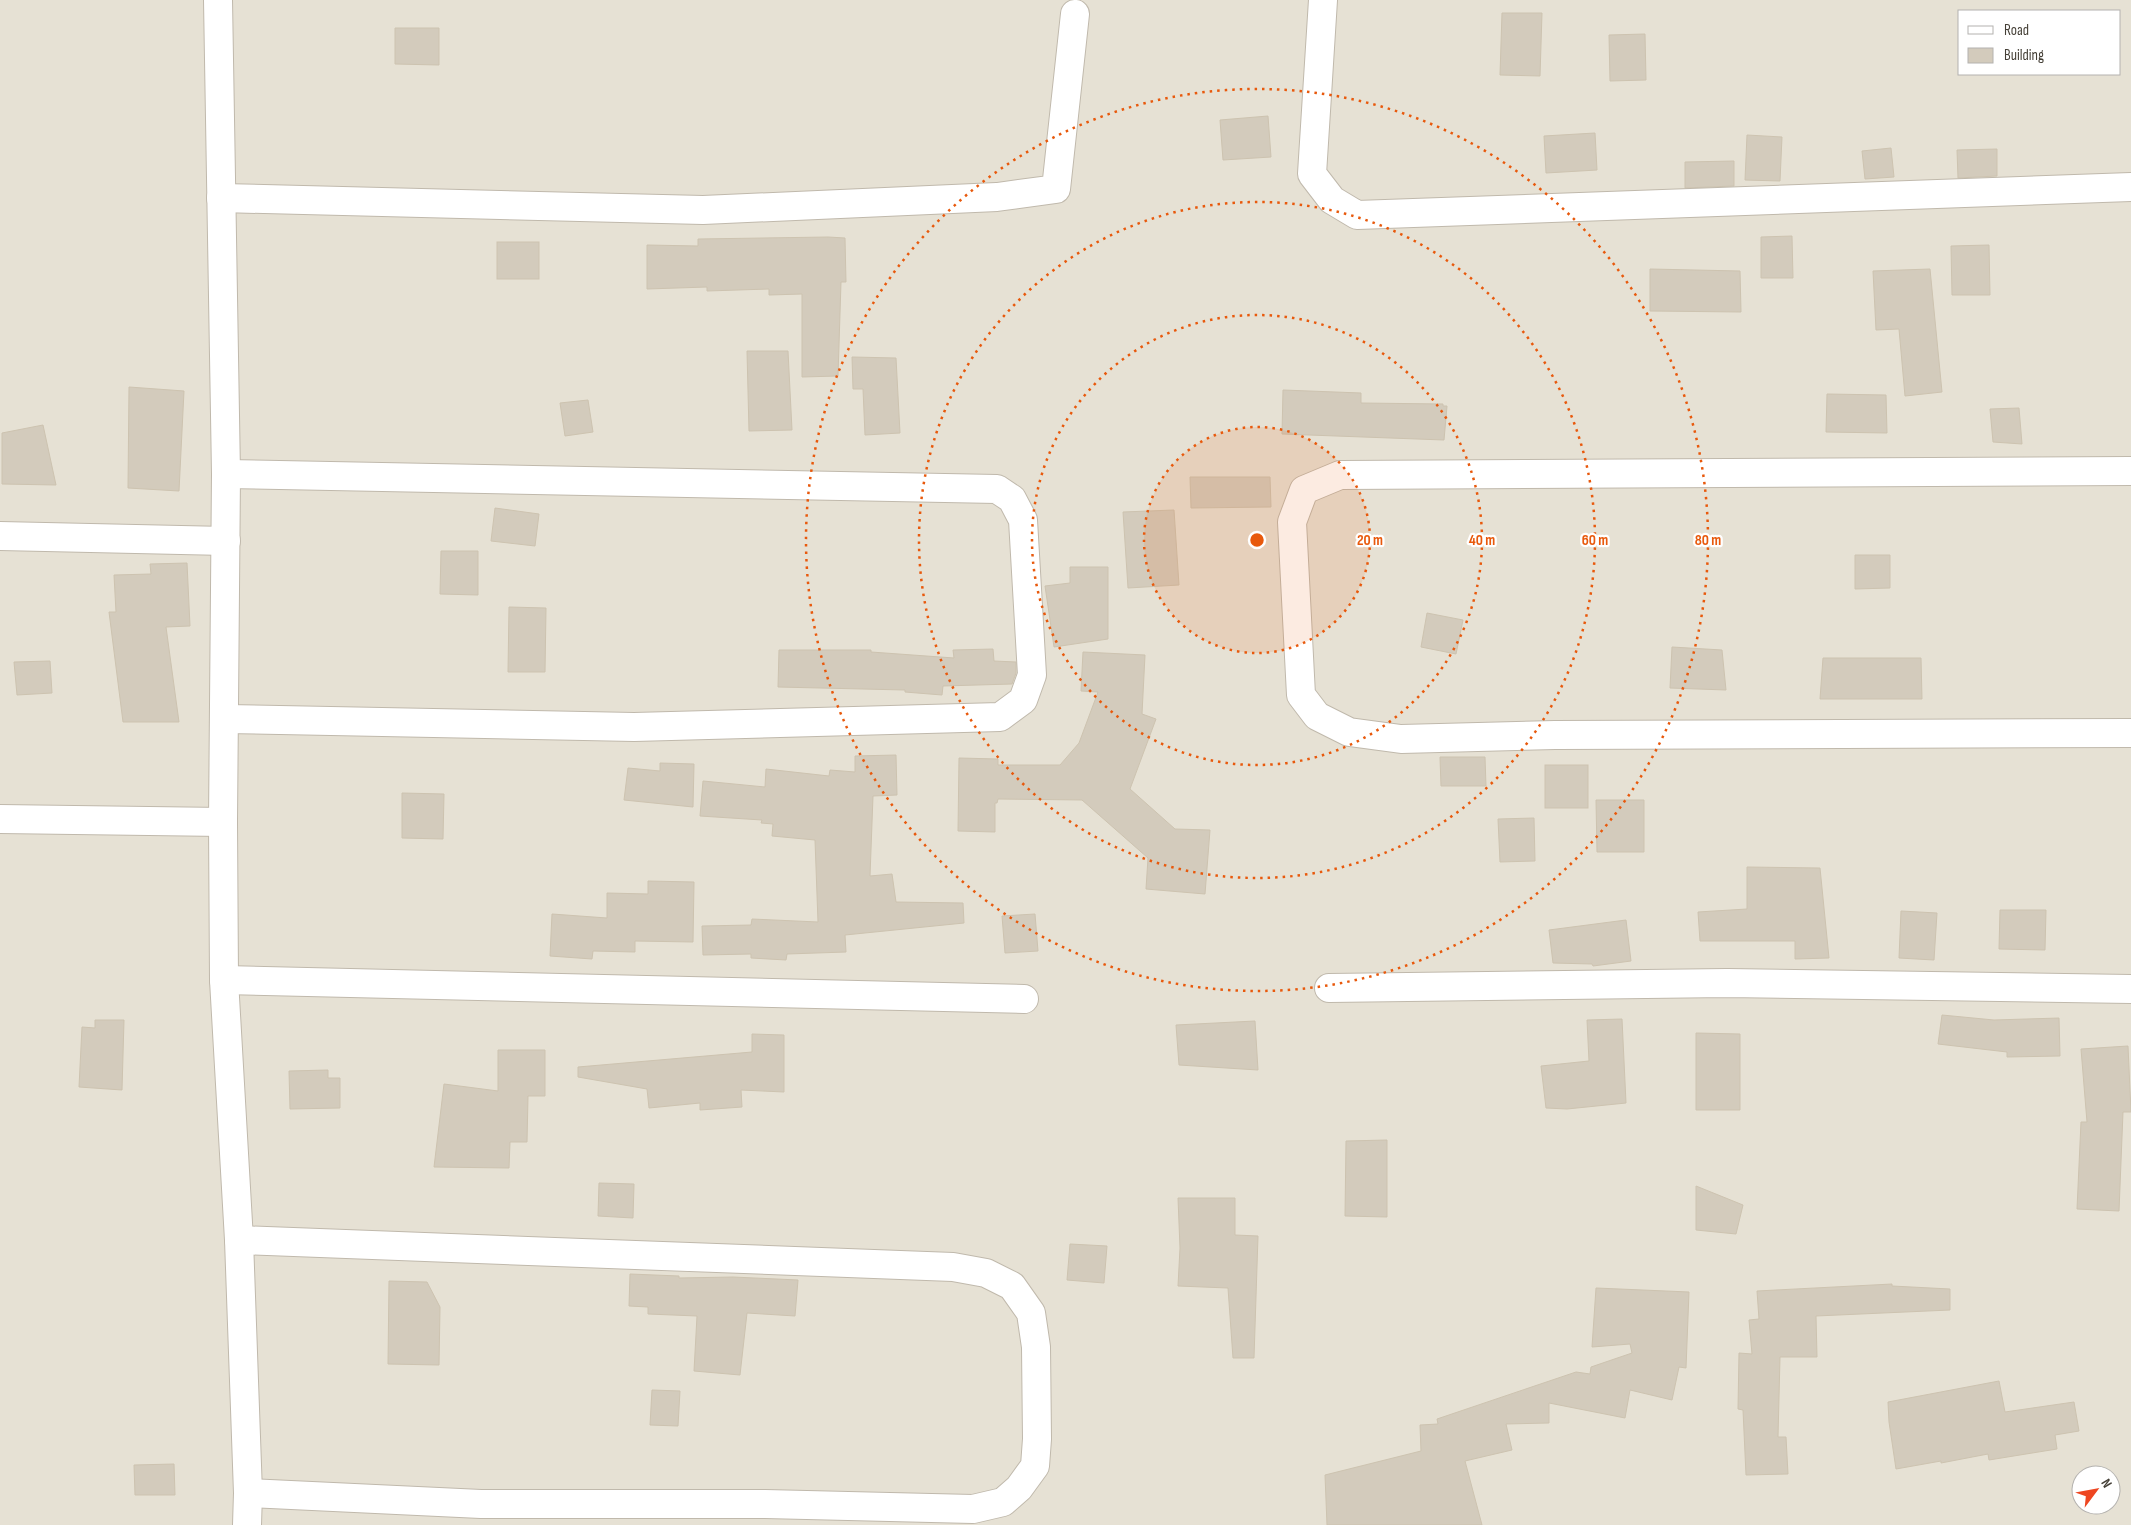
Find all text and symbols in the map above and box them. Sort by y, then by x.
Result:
legend [1958,10,2121,75]
text: Road [2004,21,2029,40]
text: Building [2004,46,2044,65]
centre of rings [1248,531,1266,549]
text: 20 m [1357,531,1383,550]
text: 40 m [1469,531,1495,550]
text: 60 m [1582,531,1608,550]
text: 80 m [1695,531,1721,550]
north arrow [2071,1465,2121,1515]
text: N [2097,1476,2116,1491]

